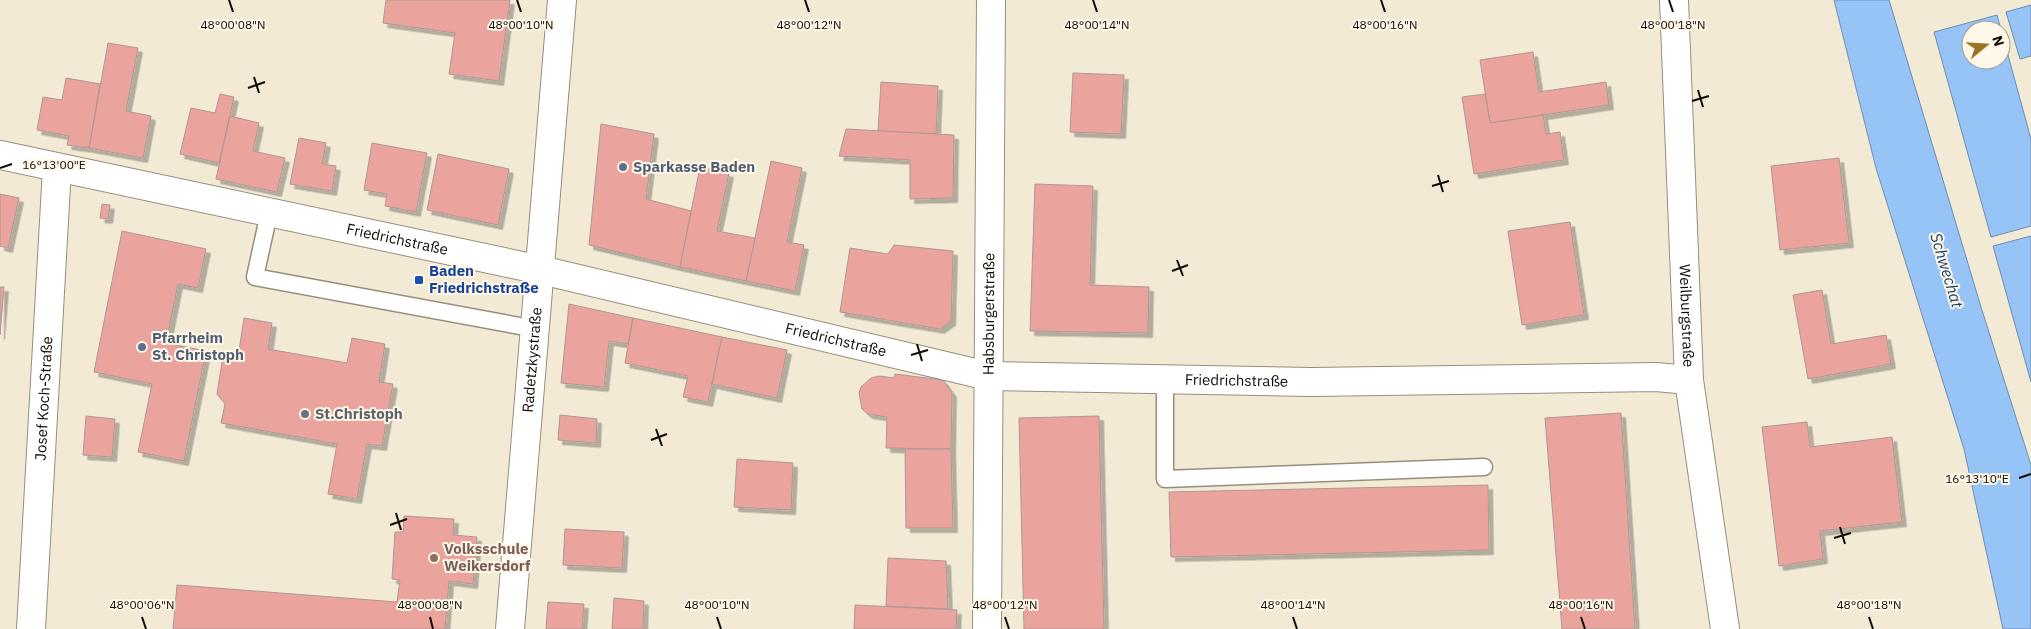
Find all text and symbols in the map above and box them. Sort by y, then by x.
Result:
text: 48°00'08"N [200,17,266,32]
text: 48°00'10"N [488,17,554,32]
text: 48°00'12"N [776,17,842,32]
text: 48°00'14"N [1064,17,1130,32]
text: 48°00'16"N [1352,17,1418,32]
text: 48°00'18"N [1640,17,1706,32]
north arrow [1961,20,2011,70]
text: N [1988,33,2008,49]
text: 16°13'00"E [22,157,86,172]
place label: Sparkasse Baden [633,157,755,176]
marker: Sparkasse Baden [617,161,629,173]
street label: Friedrichstraße [345,219,450,259]
water label: Schwechat [1926,230,1968,311]
street label: Habsburgerstraße [979,253,998,375]
place label: Baden Friedrichstraße [429,261,539,297]
street label: Weilburgstraße [1675,264,1698,368]
marker: Baden Friedrichstraße [413,274,425,286]
street label: Radetzkystraße [518,306,546,413]
street label: Friedrichstraße [783,318,888,361]
place label: Pfarrheim St. Christoph [152,328,244,364]
street label: Josef Koch-Straße [31,336,57,461]
marker: Pfarrheim St. Christoph [136,341,148,353]
street label: Friedrichstraße [1185,370,1288,391]
place label: St.Christoph [315,404,403,423]
marker: St.Christoph [299,408,311,420]
text: 16°13'10"E [1945,471,2009,486]
place label: Volksschule Weikersdorf [444,539,531,575]
marker: Volksschule Weikersdorf [428,552,440,564]
text: 48°00'06"N [109,597,175,612]
text: 48°00'08"N [397,597,463,612]
text: 48°00'10"N [684,597,750,612]
text: 48°00'12"N [972,597,1038,612]
text: 48°00'14"N [1260,597,1326,612]
text: 48°00'16"N [1548,597,1614,612]
text: 48°00'18"N [1836,597,1902,612]

